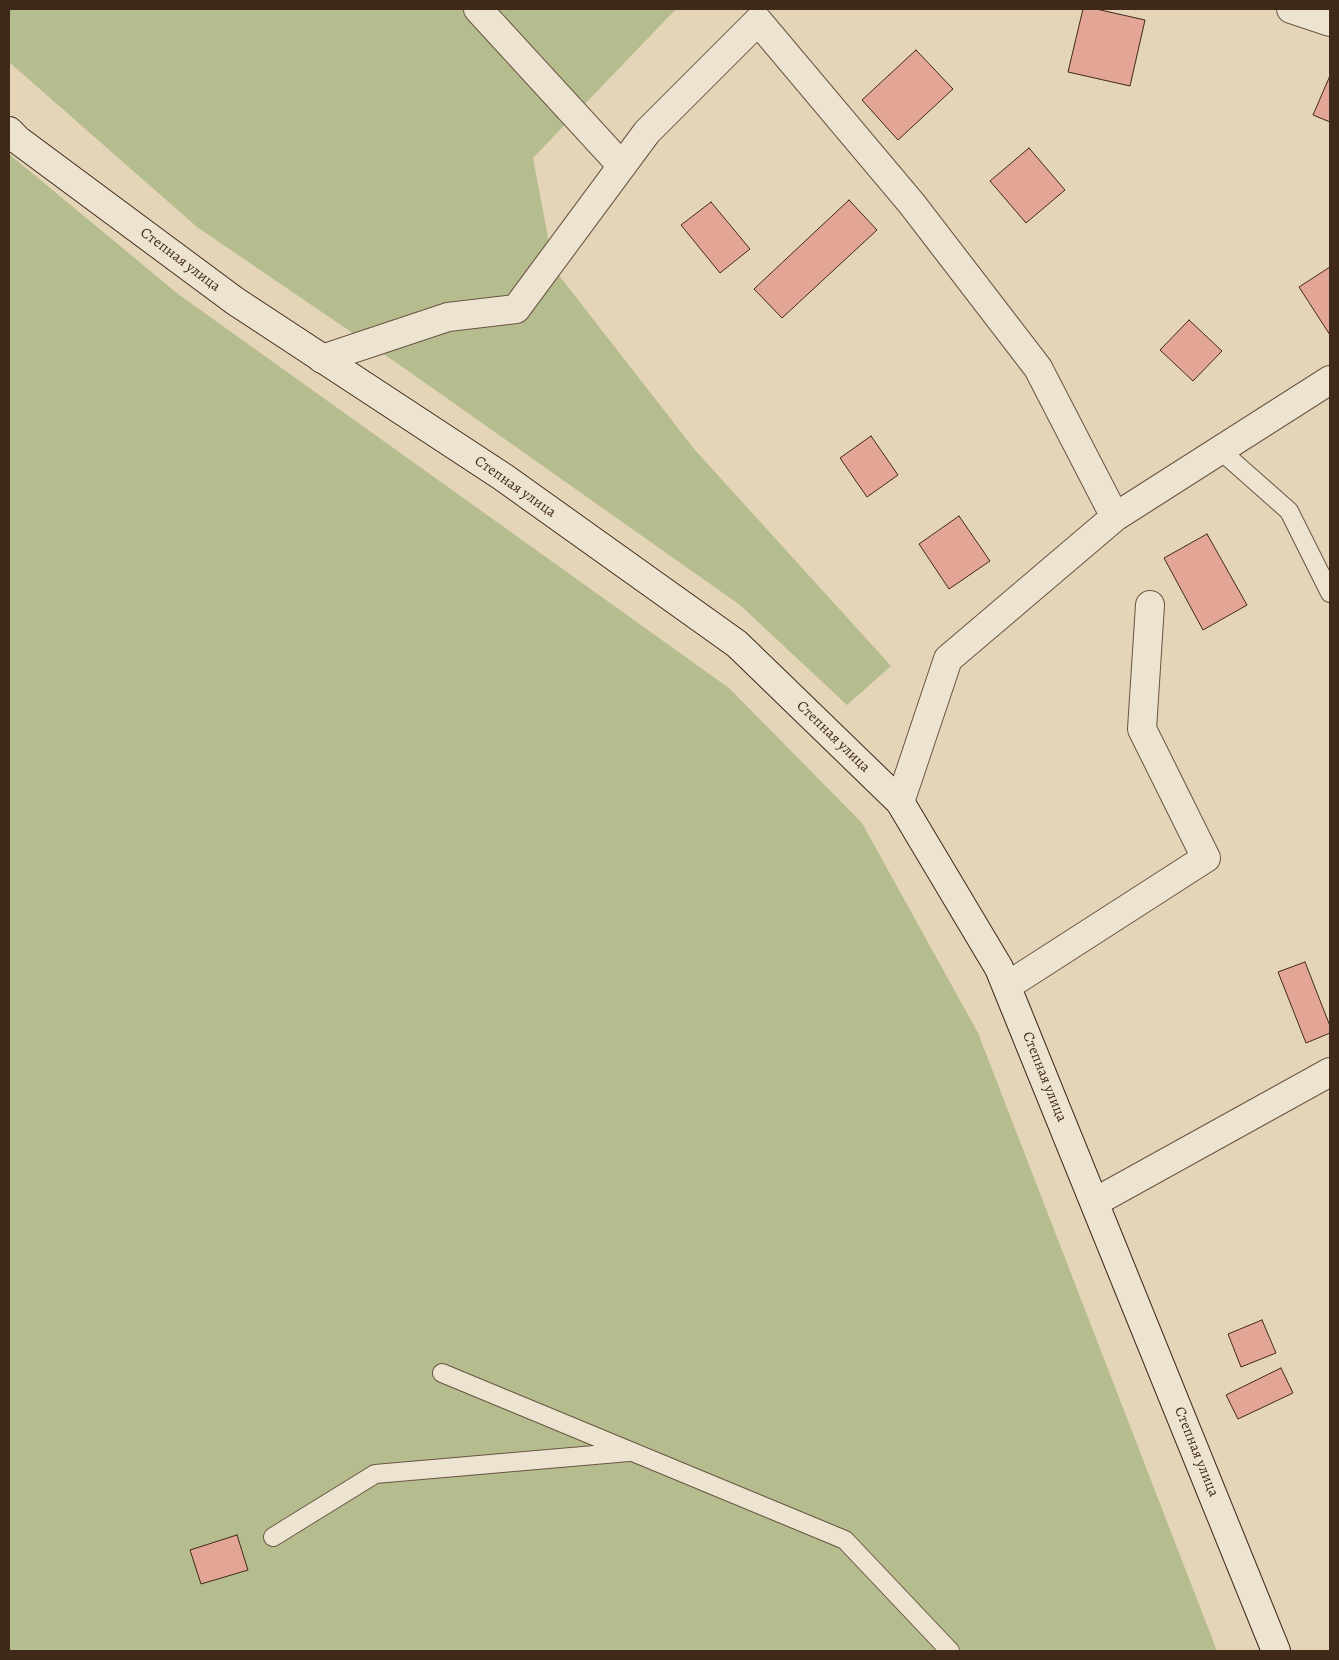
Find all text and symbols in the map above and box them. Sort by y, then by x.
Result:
street label: Степная улица [136,224,224,296]
street label: Степная улица [471,452,559,522]
street label: Степная улица [792,697,874,777]
street label: Степная улица [1018,1029,1070,1125]
street label: Степная улица [1170,1404,1222,1500]

